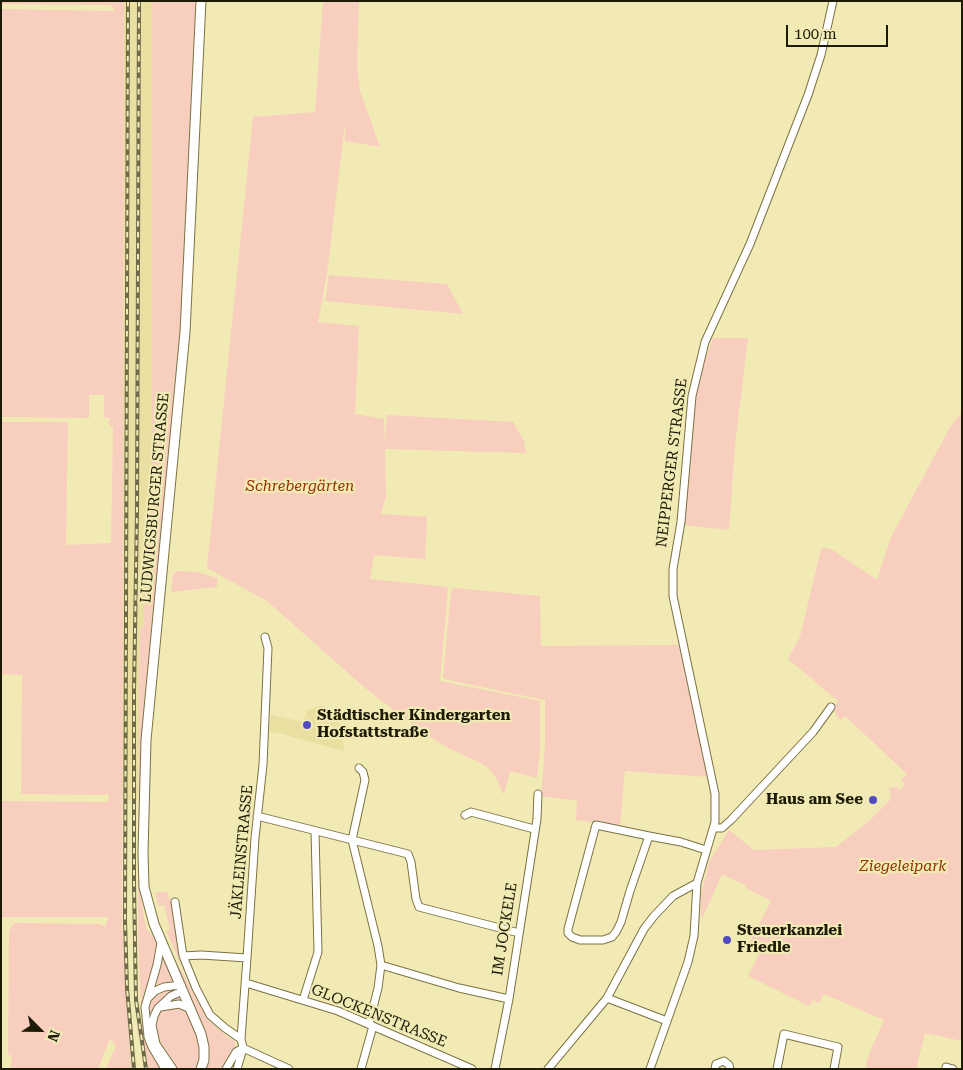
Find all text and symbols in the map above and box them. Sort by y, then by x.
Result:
scale bar [788,15,890,47]
text: 100 m [794,25,837,43]
street label: NEIPPERGER STRASSE [653,377,691,549]
street label: LUDWIGSBURGER STRASSE [137,392,173,604]
park label: Schrebergärten [246,478,354,496]
place label: Städtischer Kindergarten Hofstattstraße [317,707,511,742]
marker: Städtischer Kindergarten Hofstattstraße [301,719,313,731]
street label: JÄKLEINSTRASSE [227,784,257,920]
place label: Haus am See [766,791,863,809]
marker: Haus am See [867,794,879,806]
park label: Ziegeleipark [860,858,946,876]
street label: IM JOCKELE [489,881,521,977]
place label: Steuerkanzlei Friedle [737,922,842,957]
marker: Steuerkanzlei Friedle [721,934,733,946]
street label: GLOCKENSTRASSE [309,981,449,1051]
north arrow [15,1005,65,1055]
text: N [44,1028,63,1044]

